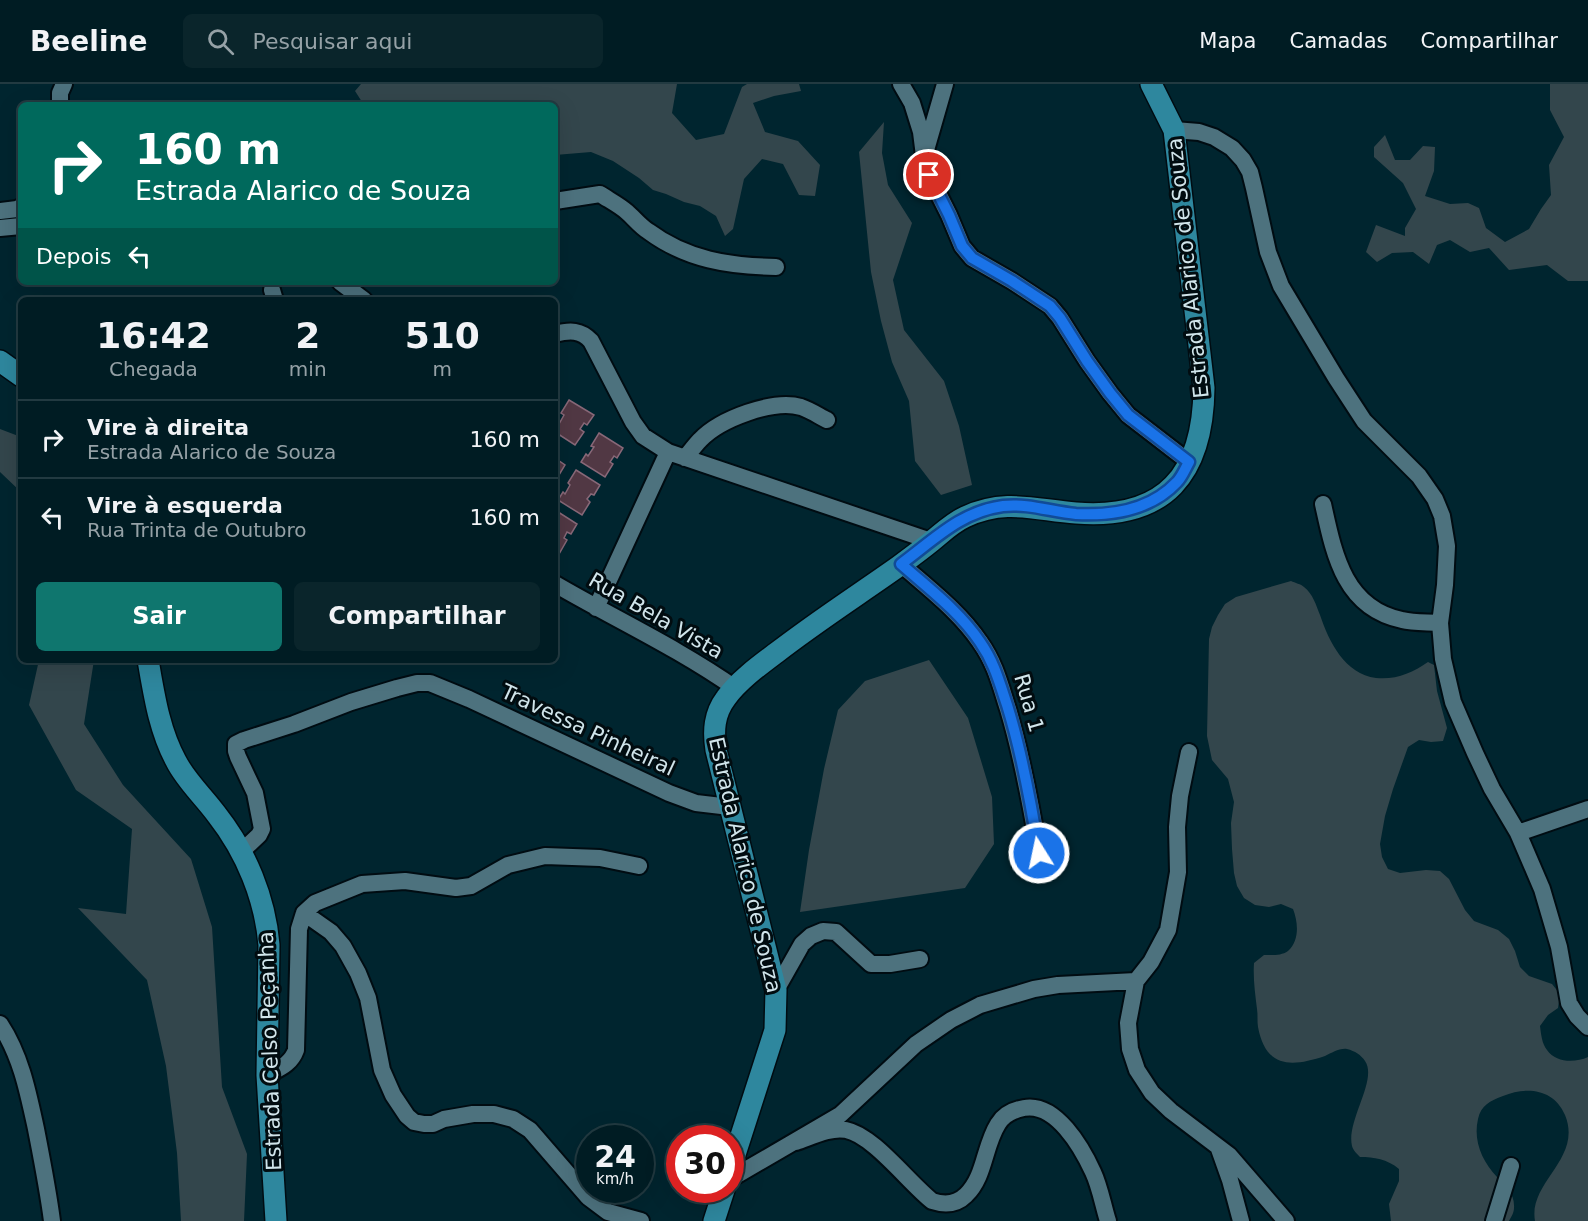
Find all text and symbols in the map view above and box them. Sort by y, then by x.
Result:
search box [183,14,603,68]
text: Beeline [30,25,147,58]
icon: search [204,25,237,58]
text: Pesquisar aqui [252,29,412,54]
text: Mapa [1199,29,1256,53]
text: Camadas [1289,29,1387,53]
text: Compartilhar [1420,29,1558,53]
text: 160 m [135,125,281,174]
icon: right [36,126,114,204]
street label: Estrada Alarico de Souza [1162,137,1214,399]
pin [903,149,954,200]
icon: arrive [912,158,945,191]
text: Estrada Alarico de Souza [135,175,472,206]
icon: left [123,240,156,273]
text: Depois [36,244,111,269]
text: 16:42 [96,315,211,356]
text: 2 [295,315,320,356]
text: 510 [405,315,480,356]
text: Chegada [109,357,198,381]
text: min [289,357,327,381]
text: m [433,357,452,381]
text: Vire à direita [87,415,249,440]
icon: right [36,423,69,456]
text: 160 m [470,427,540,452]
text: Estrada Alarico de Souza [87,440,336,464]
text: Vire à esquerda [87,493,283,518]
icon: left [36,501,69,534]
text: 160 m [470,505,540,530]
text: Rua Trinta de Outubro [87,518,306,542]
street label: Rua Bela Vista [585,568,727,664]
button: Sair [36,582,282,651]
button: Compartilhar [294,582,540,651]
street label: Rua 1 [1009,671,1049,735]
street label: Travessa Pinheiral [496,679,679,781]
street label: Estrada Alarico de Souza [704,735,786,995]
position arrow [1007,821,1071,885]
street label: Estrada Celso Peçanha [254,931,286,1171]
speed limit sign: 30 [666,1125,744,1203]
text: 24 [594,1139,636,1174]
text: km/h [596,1170,634,1188]

